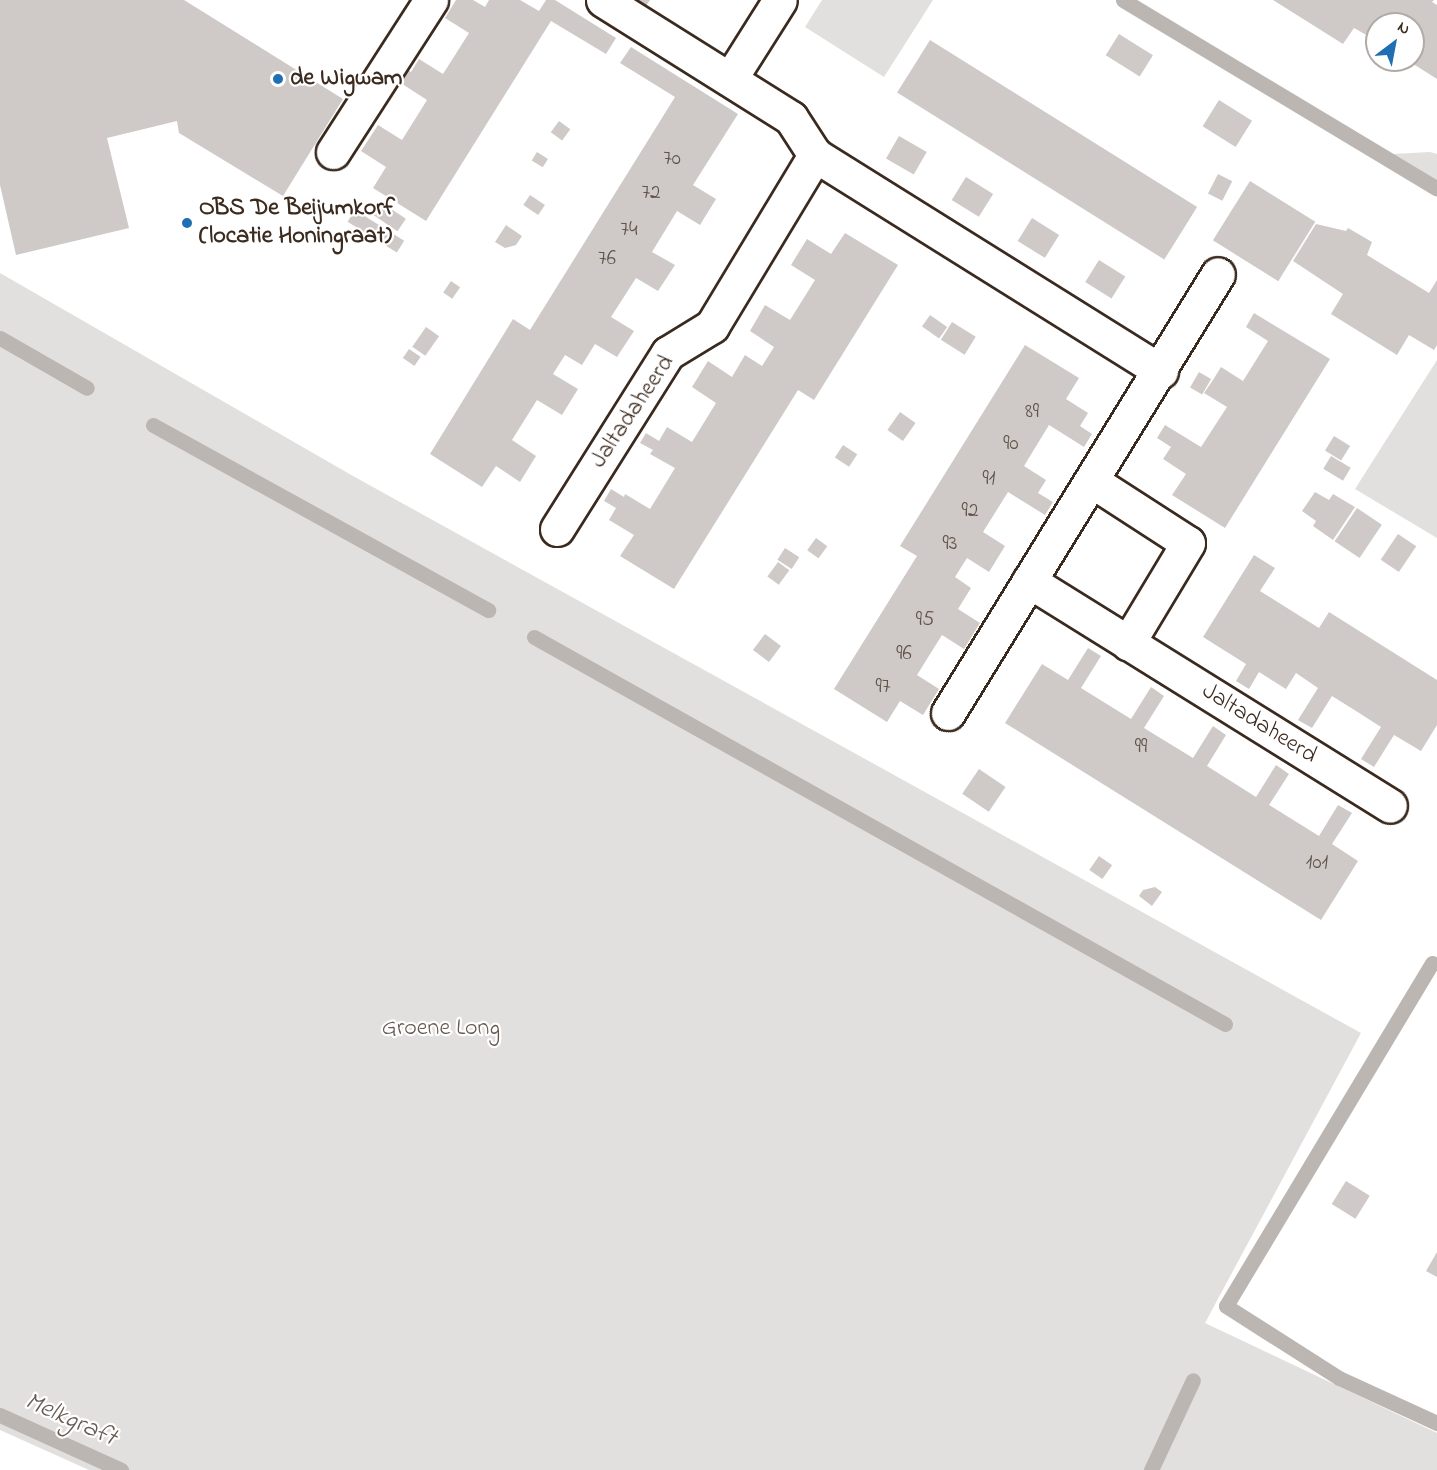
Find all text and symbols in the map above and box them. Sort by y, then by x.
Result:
north arrow [1365,12,1425,72]
text: N [1393,15,1414,41]
place label: de Wigwam [290,65,402,93]
marker: de Wigwam [271,72,285,86]
house number: 70 [663,146,681,172]
house number: 72 [641,180,661,206]
place label: OBS De Beijumkorf (locatie Honingraat) [199,195,395,251]
marker: OBS De Beijumkorf (locatie Honingraat) [180,216,194,230]
house number: 74 [620,217,638,243]
house number: 76 [598,246,616,272]
street label: Jaltadaheerd [585,350,681,474]
house number: 89 [1025,399,1039,425]
house number: 90 [1003,431,1019,457]
house number: 91 [983,466,995,492]
house number: 92 [962,498,978,524]
house number: 93 [943,531,957,557]
house number: 95 [916,607,934,633]
house number: 96 [896,641,912,667]
house number: 97 [876,674,890,700]
street label: Jaltadaheerd [1196,677,1322,771]
house number: 99 [1135,734,1147,760]
house number: 101 [1306,850,1328,876]
park label: Groene Long [382,1015,500,1043]
water label: Melkgraft [19,1387,121,1455]

